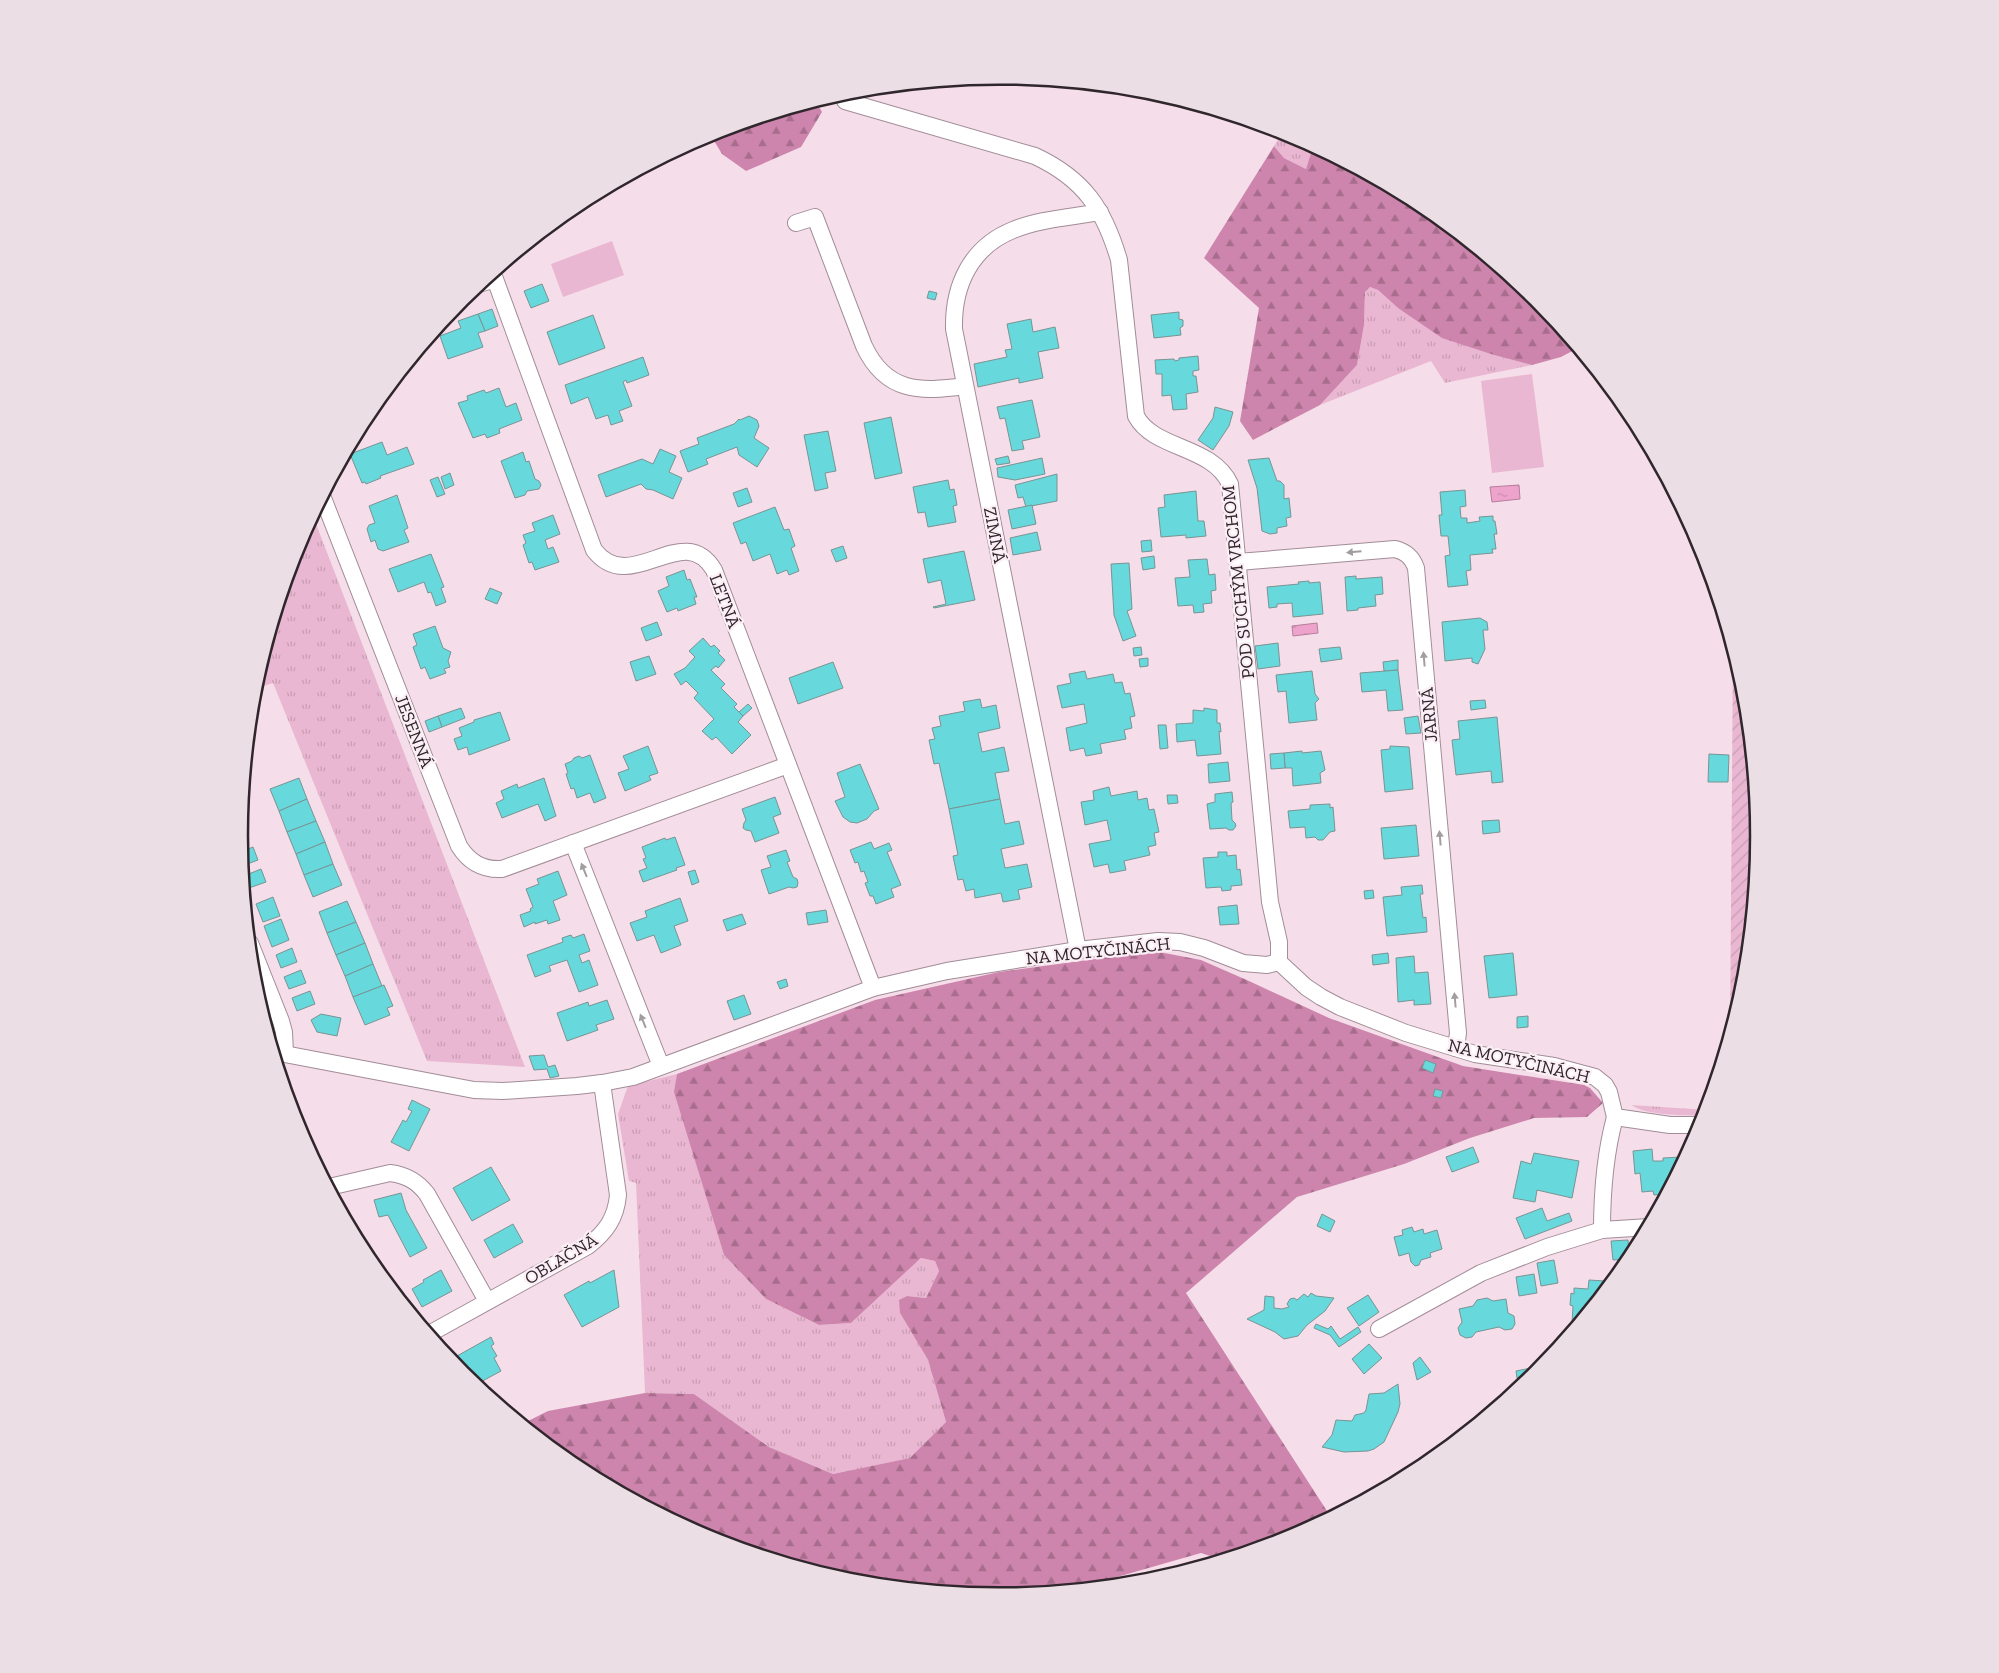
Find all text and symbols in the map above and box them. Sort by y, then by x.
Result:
street label: POD SUCHÝM VRCHOM [1217,484,1259,680]
street label: ZIMNÁ [979,505,1011,565]
one-way arrow [1345,548,1361,556]
street label: LETNÁ [705,571,745,631]
one-way arrow [1420,650,1428,666]
street label: JARNÁ [1416,686,1442,743]
street label: JESENNÁ [390,691,438,771]
one-way arrow [1436,830,1444,846]
one-way arrow [579,862,587,877]
street label: NA MOTYČINÁCH [1025,932,1171,970]
one-way arrow [1451,991,1459,1007]
one-way arrow [639,1013,647,1028]
street label: NA MOTYČINÁCH [1446,1034,1592,1088]
street label: OBLAČNÁ [521,1229,602,1289]

